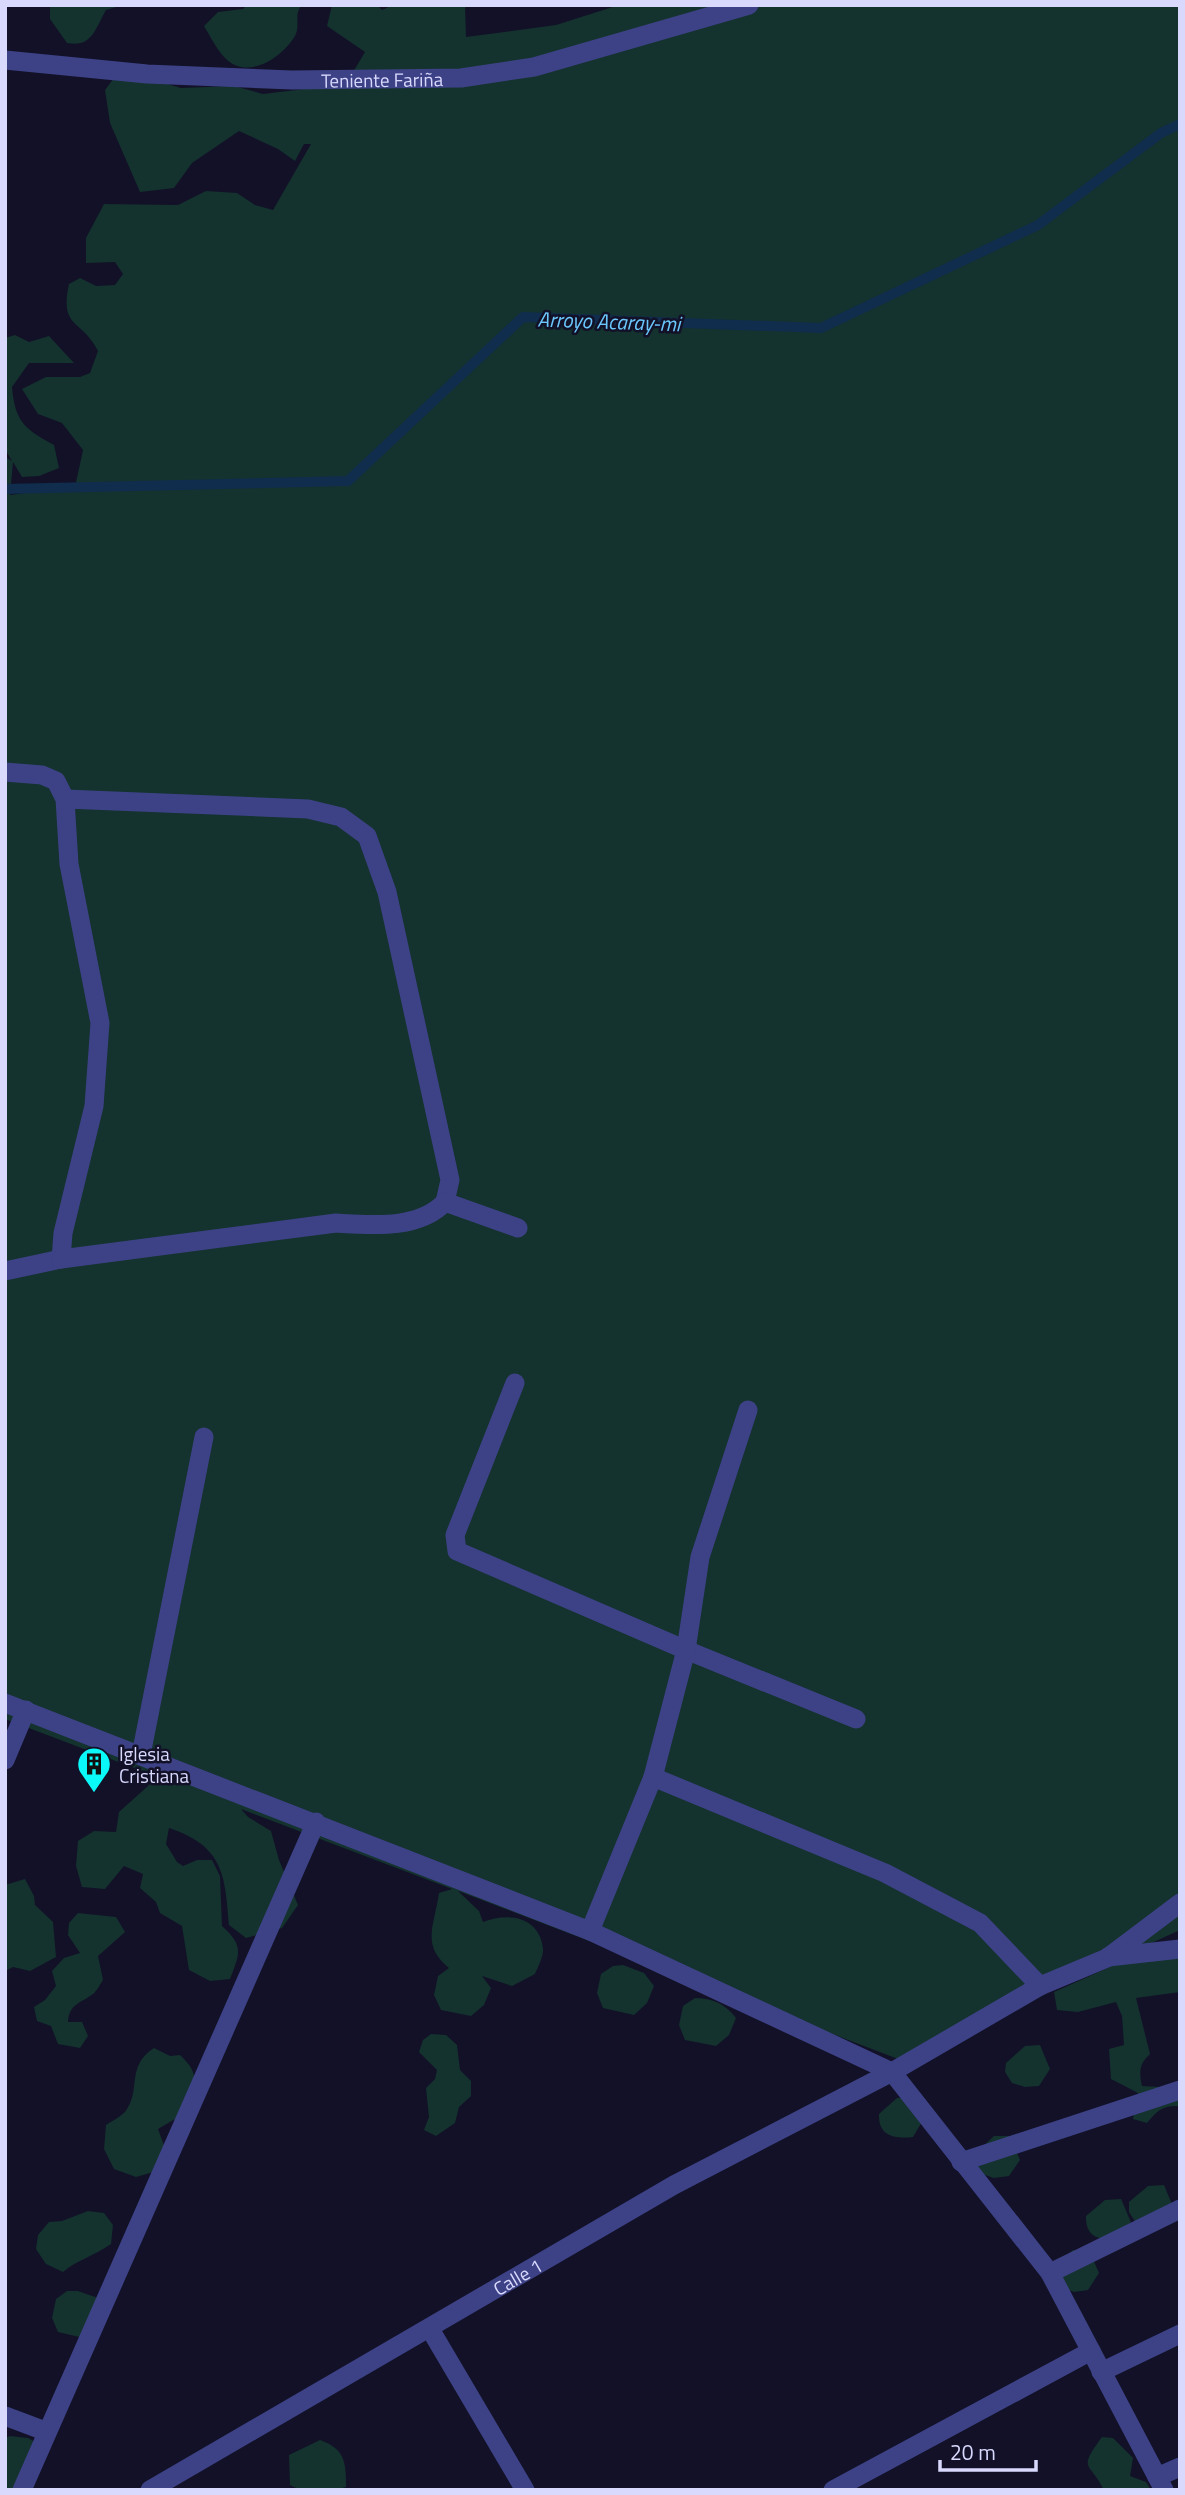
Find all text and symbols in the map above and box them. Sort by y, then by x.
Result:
street label: Teniente Fariña [321,64,444,94]
water label: Arroyo Acaray-mi [537,303,684,340]
place label: Iglesia Cristiana [119,1739,189,1790]
building icon: Iglesia Cristiana [75,1745,113,1794]
street label: Calle 1 [487,2250,548,2302]
scale bar [940,2428,1036,2472]
text: 20 m [950,2436,996,2468]

